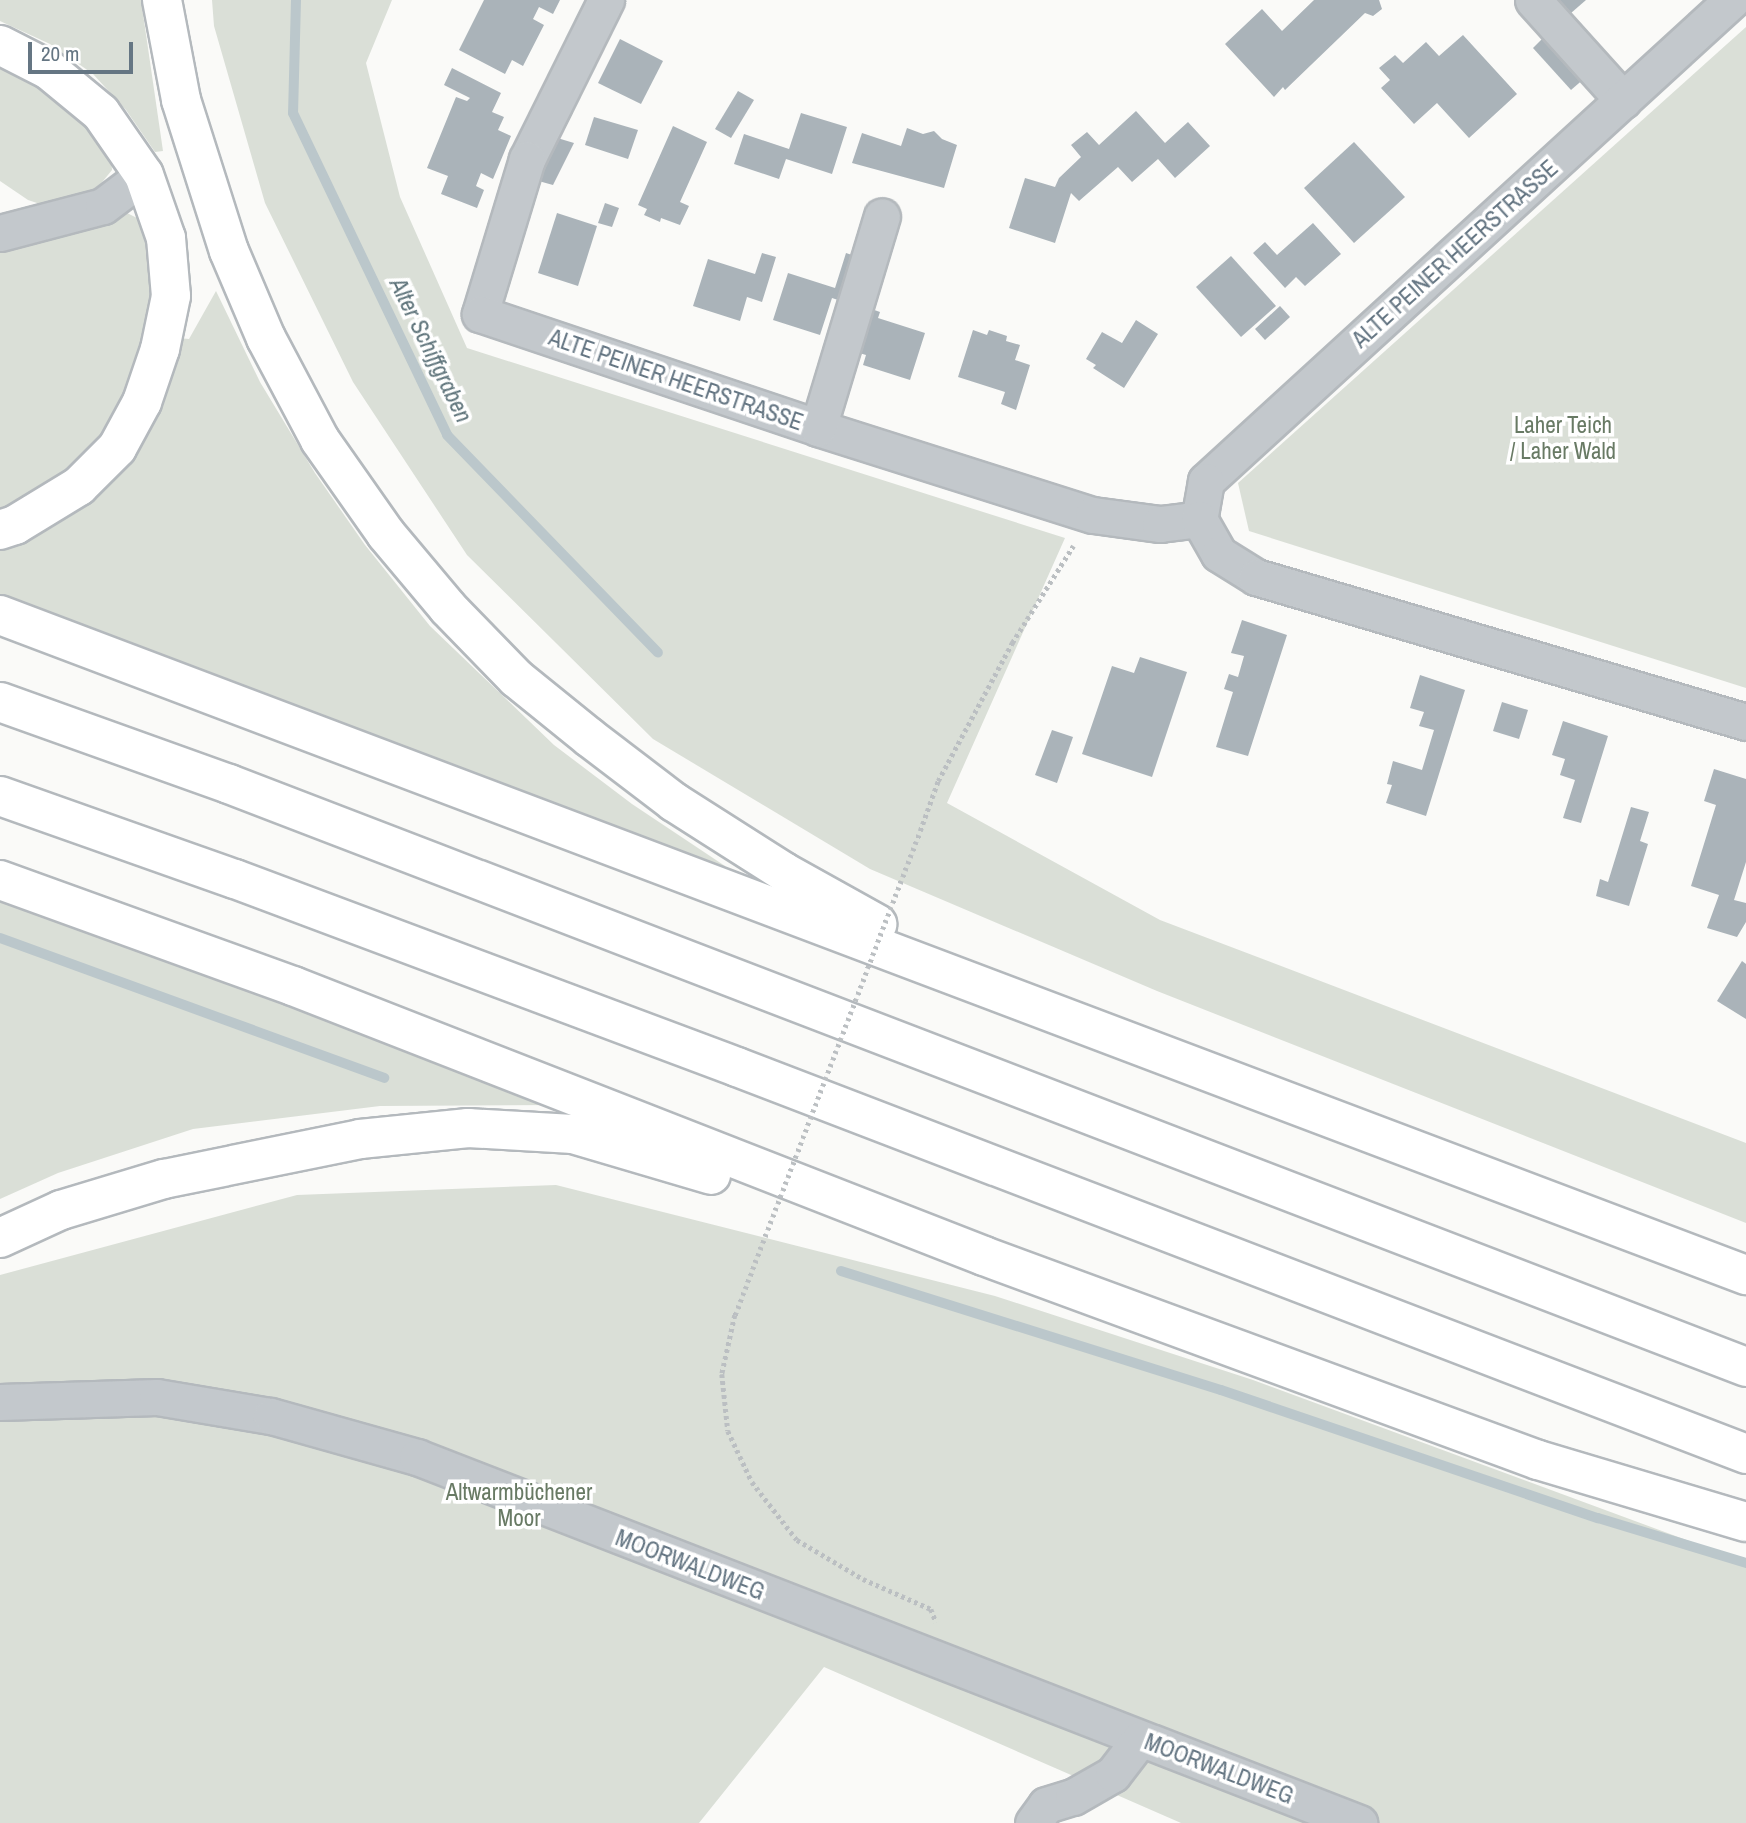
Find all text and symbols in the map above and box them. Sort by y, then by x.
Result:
scale bar [32,28,136,72]
text: 20 m [41,39,79,68]
street label: ALTE PEINER HEERSTRASSE [1347,154,1563,354]
water label: Alter Schiffgraben [384,273,478,427]
street label: ALTE PEINER HEERSTRASSE [545,323,807,437]
park label: Laher Teich / Laher Wald [1510,411,1616,465]
park label: Altwarmbüchener Moor [446,1478,592,1532]
street label: MOORWALDWEG [612,1524,768,1606]
street label: MOORWALDWEG [1141,1728,1297,1810]

